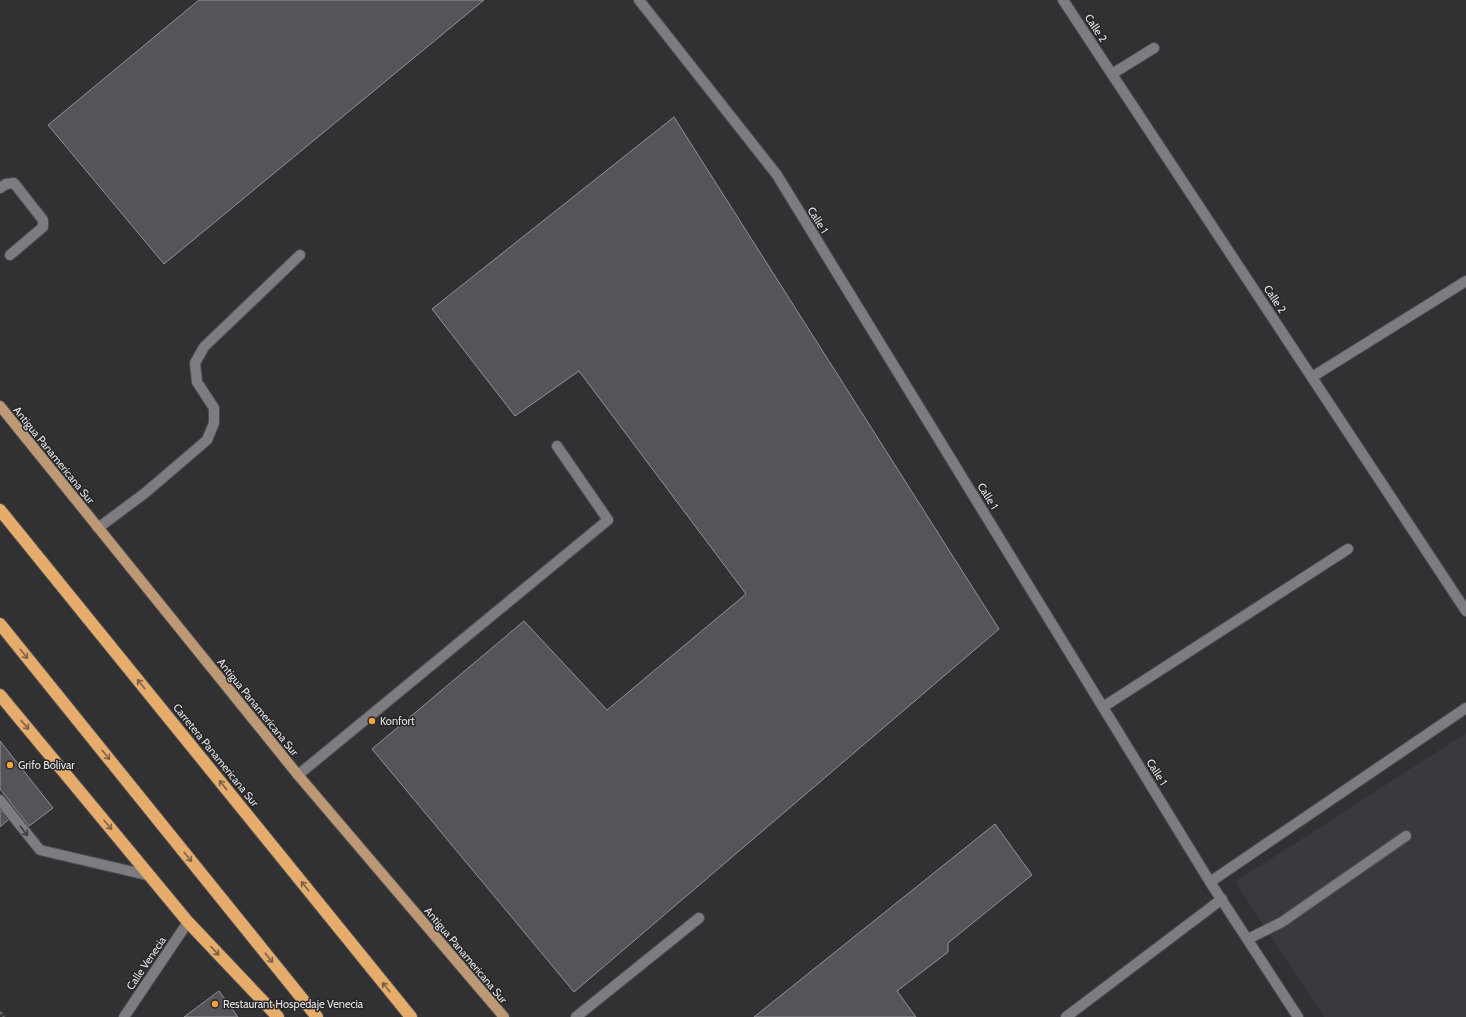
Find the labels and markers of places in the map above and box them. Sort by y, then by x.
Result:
place label: Konfort [380,714,415,728]
marker: Konfort [367,716,377,726]
place label: Grifo Bolivar [18,758,75,772]
marker: Grifo Bolivar [5,760,15,770]
place label: Restaurant Hospedaje Venecia [223,997,364,1011]
marker: Restaurant Hospedaje Venecia [210,999,220,1009]

